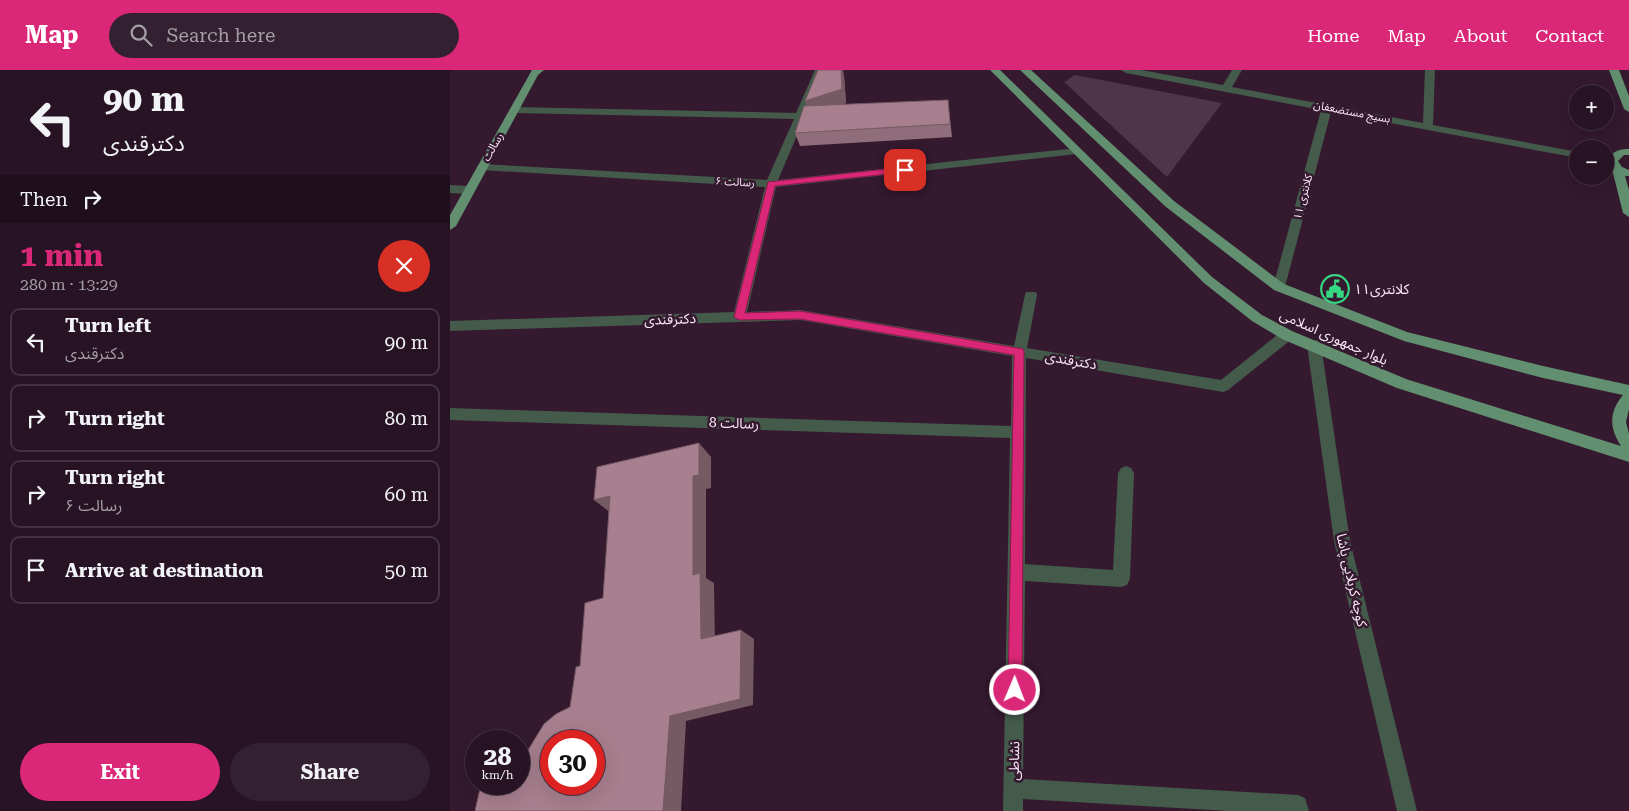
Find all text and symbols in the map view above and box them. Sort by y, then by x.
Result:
search box [109,13,459,58]
text: Map [25,21,79,49]
icon: search [127,21,155,49]
text: Search here [167,24,275,47]
text: Home [1307,25,1359,46]
text: Map [1387,25,1426,46]
text: About [1454,25,1507,46]
text: Contact [1535,25,1604,46]
text: 90 m [103,79,185,120]
map controls [1569,85,1614,185]
button: + [1569,85,1614,130]
icon: left [20,90,85,155]
street label: بسیج مستضعفان [1312,98,1392,127]
text: دکترقندی [103,131,185,156]
street label: رسالت [480,131,506,163]
button: − [1569,140,1614,185]
pin [884,149,926,191]
icon: arrive [891,156,919,184]
street label: کلانتری ۱۱ [1291,173,1315,221]
street label: رسالت ۶ [715,174,755,190]
icon: right [78,185,106,213]
text: Then [20,188,68,211]
text: 1 min [20,238,103,273]
button: close [378,240,430,292]
public building icon: کلانتری۱۱ [1320,274,1350,304]
text: 280 m · 13:29 [20,275,118,294]
place label: کلانتری۱۱ [1354,281,1410,298]
street label: بلوار جمهوری اسلامی [1277,306,1391,369]
street label: دکترقندی [644,310,697,329]
text: Turn left [65,314,151,337]
icon: left [22,328,50,356]
text: 90 m [385,331,428,354]
text: دکترقندی [65,344,124,363]
street label: دکترقندی [1044,348,1098,373]
icon: right [22,404,50,432]
text: Turn right [65,407,165,430]
text: 80 m [385,407,428,430]
street label: رسالت 8 [709,414,759,433]
text: Turn right [65,466,165,489]
icon: right [22,480,50,508]
text: 60 m [385,483,428,506]
text: رسالت ۶ [65,496,122,515]
street label: کوچه کربلایی پاشا [1331,532,1371,629]
icon: arrive [22,556,50,584]
text: Arrive at destination [65,559,263,582]
text: 50 m [385,559,428,582]
position arrow [988,663,1040,715]
speed limit sign: 30 [540,730,605,795]
street label: نشاطی [1006,741,1023,781]
text: 28 [483,742,512,771]
button: Exit [20,743,220,801]
button: Share [230,743,430,801]
text: km/h [481,768,514,782]

